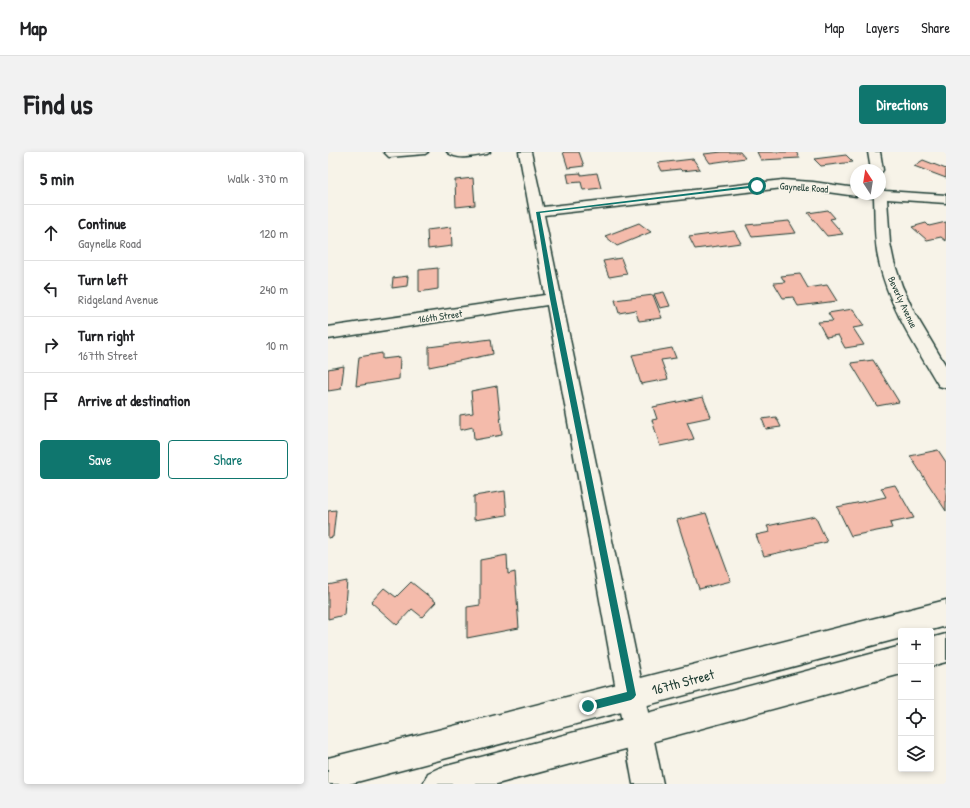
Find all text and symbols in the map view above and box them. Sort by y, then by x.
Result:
text: Map [20,15,47,41]
text: Map [824,18,844,37]
text: Layers [866,18,899,37]
text: Share [921,18,950,37]
text: Find us [24,85,93,123]
button: Directions [859,85,946,124]
north arrow [850,164,886,200]
text: 5 min [40,167,74,190]
text: Walk · 370 m [228,169,288,187]
route start [748,177,766,195]
street label: Gaynelle Road [779,179,829,196]
text: Continue [78,213,126,234]
icon: ahead [40,222,62,244]
text: 120 m [260,224,288,242]
text: Gaynelle Road [78,234,141,252]
text: Turn left [78,269,128,290]
street label: Beverly Avenue [885,274,920,330]
icon: left [40,278,62,300]
text: 240 m [259,280,288,298]
text: Ridgeland Avenue [78,290,158,308]
street label: 166th Street [417,307,464,326]
text: Turn right [78,325,134,346]
icon: right [40,334,62,356]
text: 10 m [266,336,288,354]
text: 167th Street [78,346,138,364]
icon: arrive [40,390,62,412]
text: Arrive at destination [78,390,190,411]
button: Save [40,440,160,479]
button: Share [168,440,288,479]
map controls [898,628,934,772]
button: + [898,628,934,664]
street label: 167th Street [649,664,716,699]
button: − [898,664,934,700]
route end [579,697,597,715]
button: locate [898,700,934,736]
button: layers [898,736,934,772]

